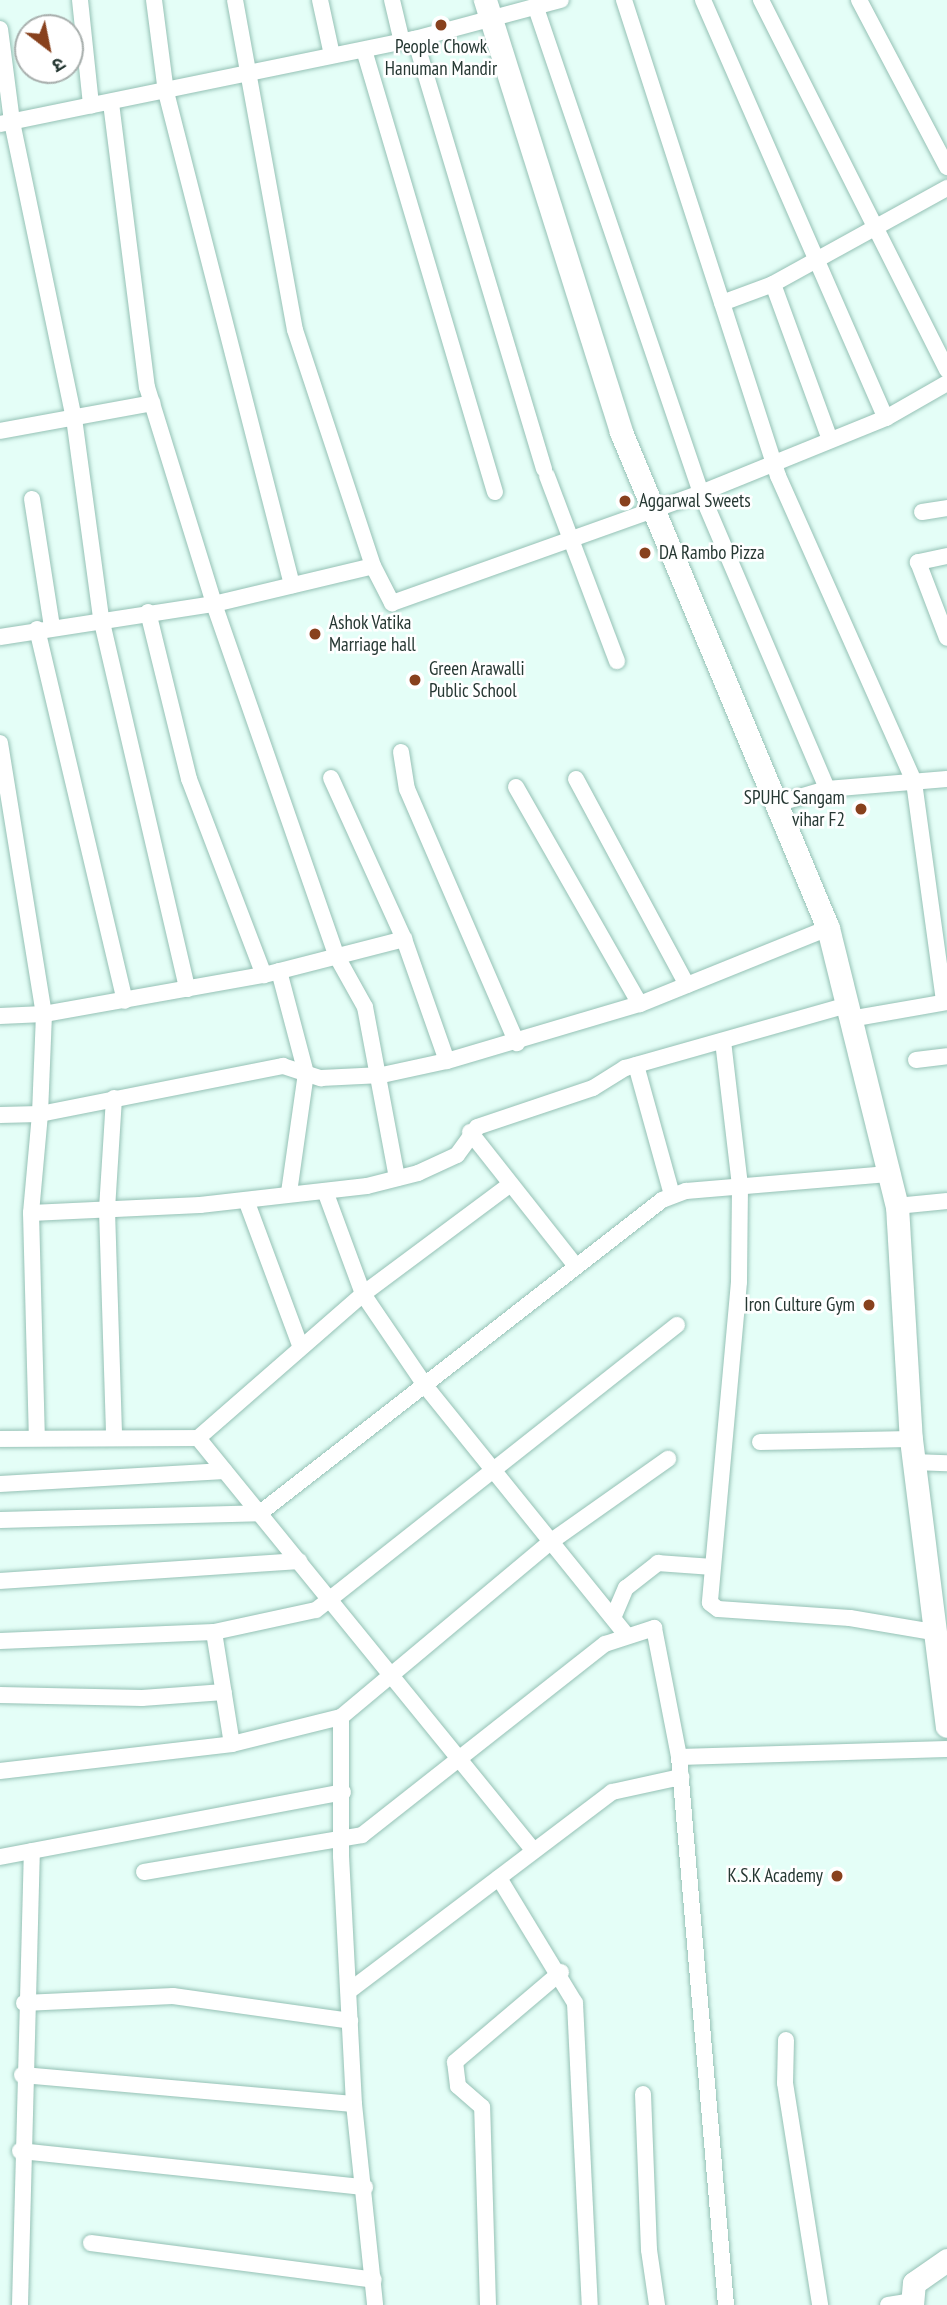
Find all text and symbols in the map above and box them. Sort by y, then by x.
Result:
north arrow [14,14,84,84]
marker: People Chowk Hanuman Mandir [433,17,449,33]
place label: People Chowk Hanuman Mandir [385,36,497,80]
text: उ [48,52,70,78]
place label: Aggarwal Sweets [639,490,751,512]
marker: Aggarwal Sweets [617,493,633,509]
place label: DA Rambo Pizza [659,542,765,564]
marker: DA Rambo Pizza [637,545,653,561]
place label: Ashok Vatika Marriage hall [329,612,416,656]
marker: Ashok Vatika Marriage hall [307,626,323,642]
place label: Green Arawalli Public School [429,658,525,702]
marker: Green Arawalli Public School [407,672,423,688]
place label: SPUHC Sangam vihar F2 [743,787,845,831]
marker: SPUHC Sangam vihar F2 [851,799,871,819]
place label: Iron Culture Gym [744,1294,855,1316]
marker: Iron Culture Gym [861,1297,877,1313]
place label: K.S.K Academy [727,1865,823,1887]
marker: K.S.K Academy [829,1868,845,1884]

